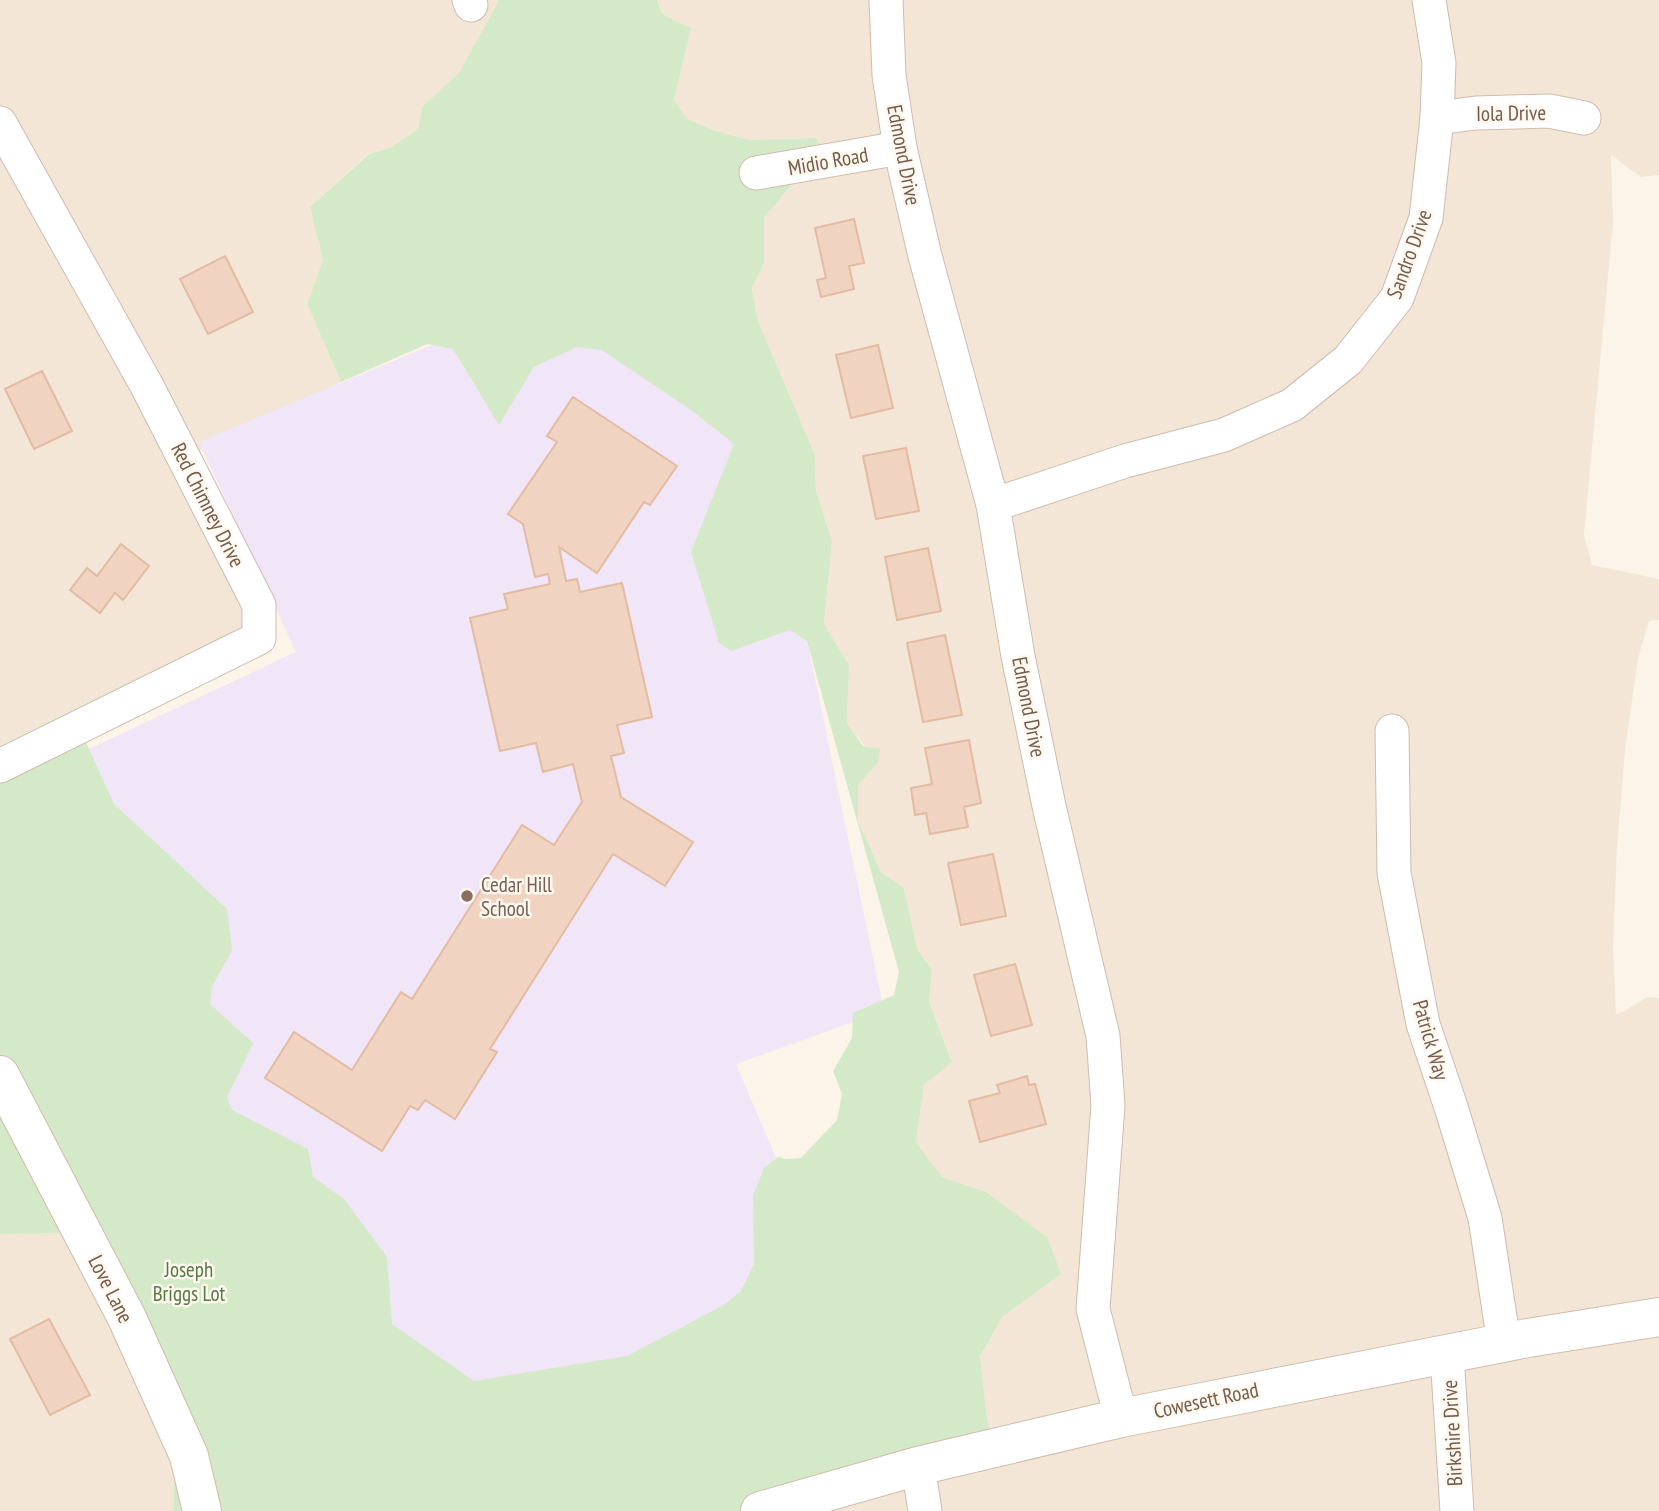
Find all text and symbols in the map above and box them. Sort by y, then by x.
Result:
street label: Iola Drive [1476,99,1546,127]
street label: Edmond Drive [881,102,927,208]
street label: Midio Road [786,141,870,181]
street label: Sandro Drive [1380,206,1438,302]
street label: Red Chimney Drive [165,438,251,572]
street label: Edmond Drive [1006,654,1052,760]
place label: Cedar Hill School [481,871,552,922]
marker: Cedar Hill School [459,888,475,904]
street label: Patrick Way [1407,997,1455,1083]
street label: Love Lane [82,1251,140,1327]
park label: Joseph Briggs Lot [153,1256,225,1307]
street label: Cowesett Road [1151,1376,1261,1424]
street label: Birkshire Drive [1436,1379,1468,1487]

